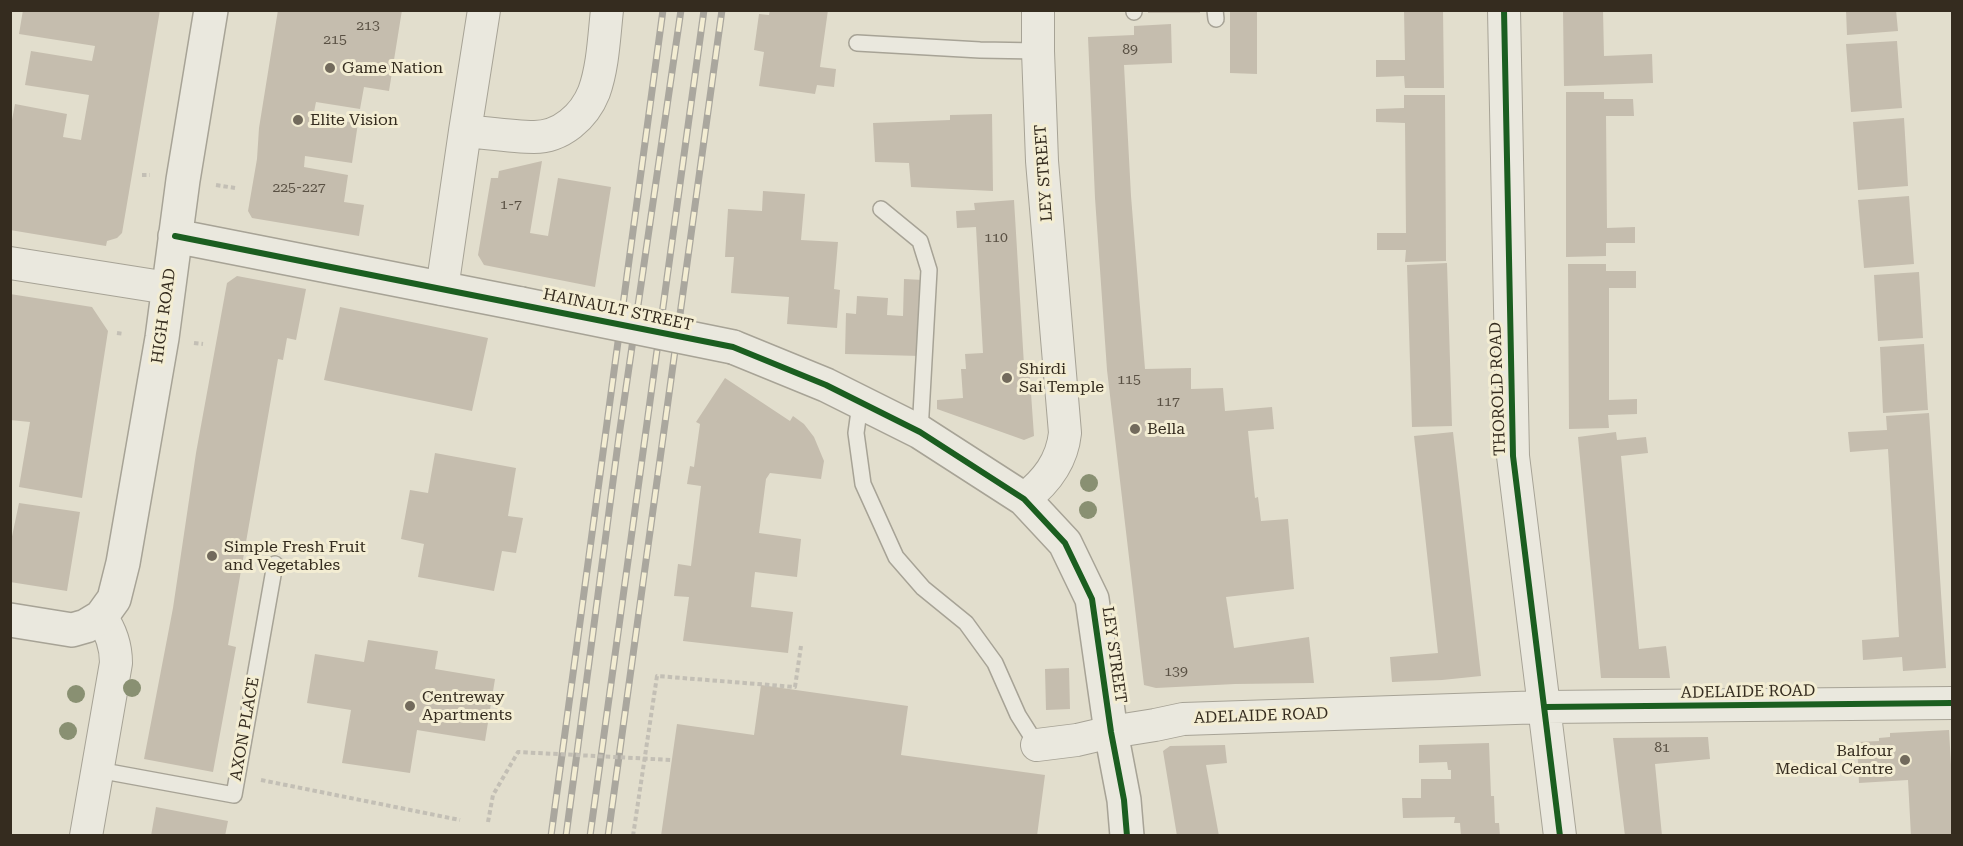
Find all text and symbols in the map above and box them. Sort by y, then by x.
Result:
house number: 213 [356,18,380,34]
house number: 215 [323,32,347,48]
house number: 89 [1122,42,1138,58]
place label: Game Nation [342,58,443,78]
marker: Game Nation [323,61,337,75]
place label: Elite Vision [310,110,398,130]
marker: Elite Vision [291,113,305,127]
street label: LEY STREET [1031,124,1057,222]
house number: 225-227 [272,180,326,196]
house number: 1-7 [500,197,522,213]
house number: 110 [984,230,1008,246]
street label: HIGH ROAD [148,267,180,365]
street label: HAINAULT STREET [541,285,695,335]
street label: THOROLD ROAD [1486,322,1510,456]
place label: Shirdi Sai Temple [1019,359,1104,397]
marker: Shirdi Sai Temple [1000,371,1014,385]
house number: 115 [1117,372,1141,388]
house number: 117 [1156,394,1180,410]
place label: Bella [1147,419,1185,439]
marker: Bella [1128,422,1142,436]
place label: Simple Fresh Fruit and Vegetables [224,537,366,575]
marker: Simple Fresh Fruit and Vegetables [205,549,219,563]
street label: LEY STREET [1098,605,1130,705]
house number: 139 [1164,664,1188,680]
street label: AXON PLACE [226,676,264,782]
street label: ADELAIDE ROAD [1681,681,1815,703]
place label: Centreway Apartments [422,687,512,725]
marker: Centreway Apartments [403,699,417,713]
street label: ADELAIDE ROAD [1193,704,1329,728]
house number: 81 [1654,740,1670,756]
place label: Balfour Medical Centre [1775,741,1893,779]
marker: Balfour Medical Centre [1898,753,1912,767]

